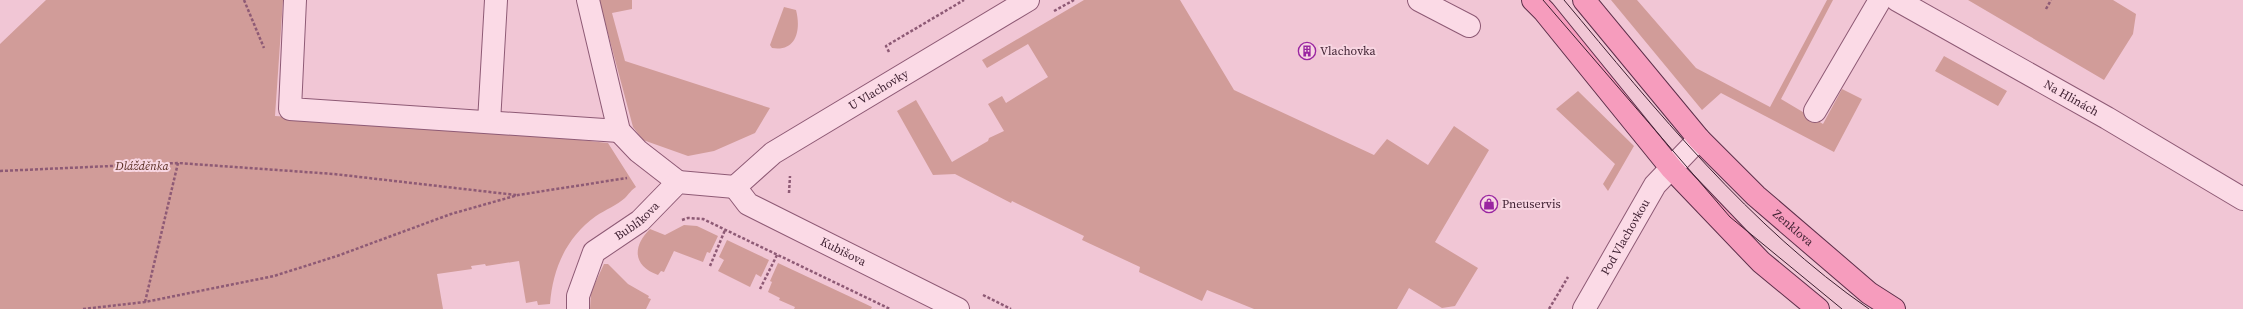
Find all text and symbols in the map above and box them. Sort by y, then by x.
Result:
building icon: Vlachovka [1297,41,1317,61]
place label: Vlachovka [1320,43,1377,59]
street label: U Vlachovky [846,65,912,114]
street label: Na Hlinách [2041,76,2102,120]
park label: Dlážděnka [114,158,169,174]
shop icon: Pneuservis [1479,194,1499,214]
place label: Pneuservis [1502,196,1561,212]
street label: Pod Vlachovkou [1597,196,1653,278]
street label: Bublíkova [612,197,663,244]
street label: Zenklova [1769,206,1818,250]
street label: Kubišova [818,234,870,270]

